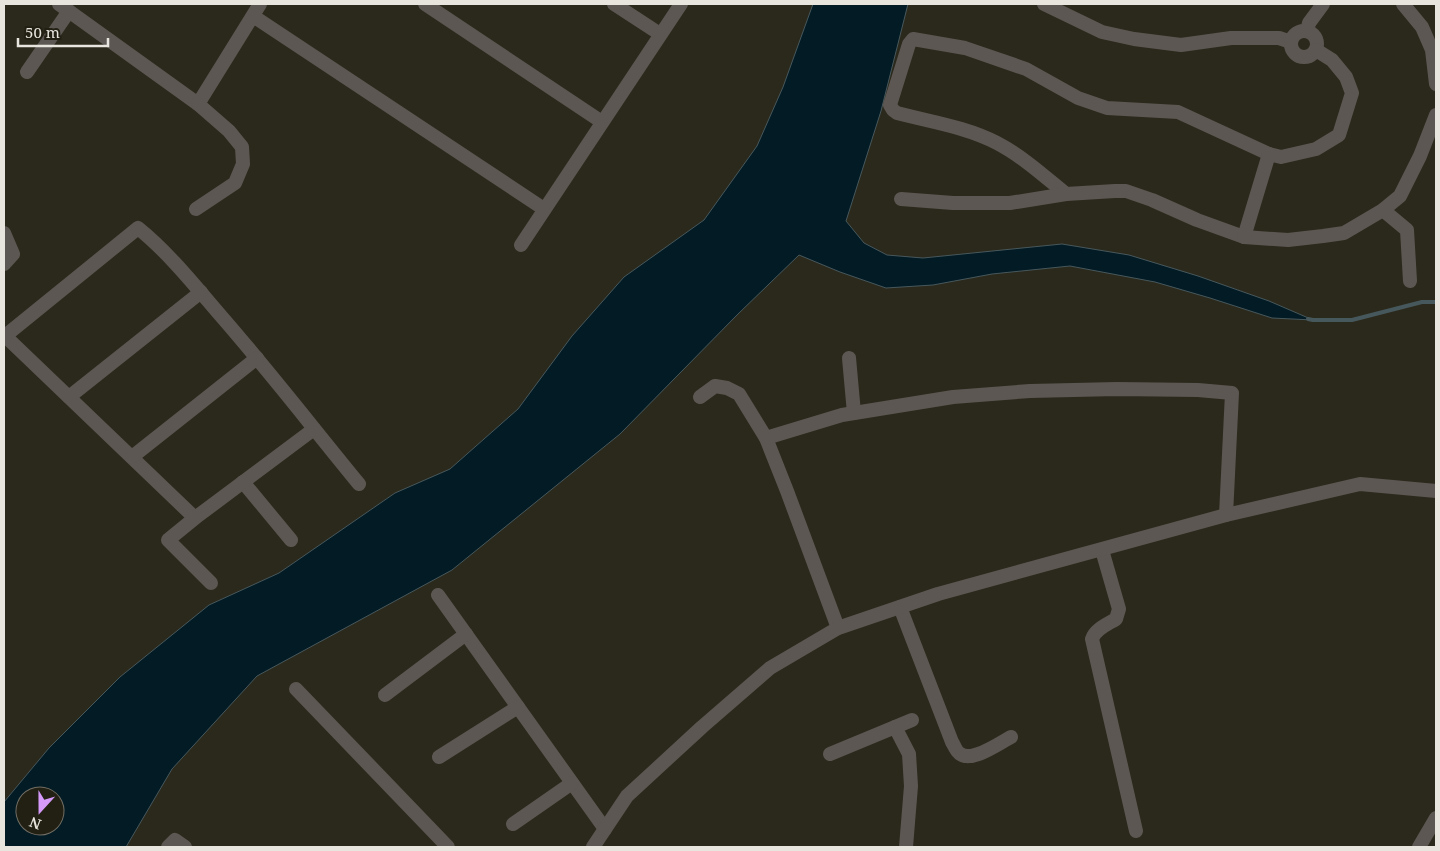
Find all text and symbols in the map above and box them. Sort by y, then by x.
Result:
scale bar [18,15,108,47]
text: 50 m [25,22,60,42]
north arrow [15,786,65,836]
text: N [27,813,44,834]

